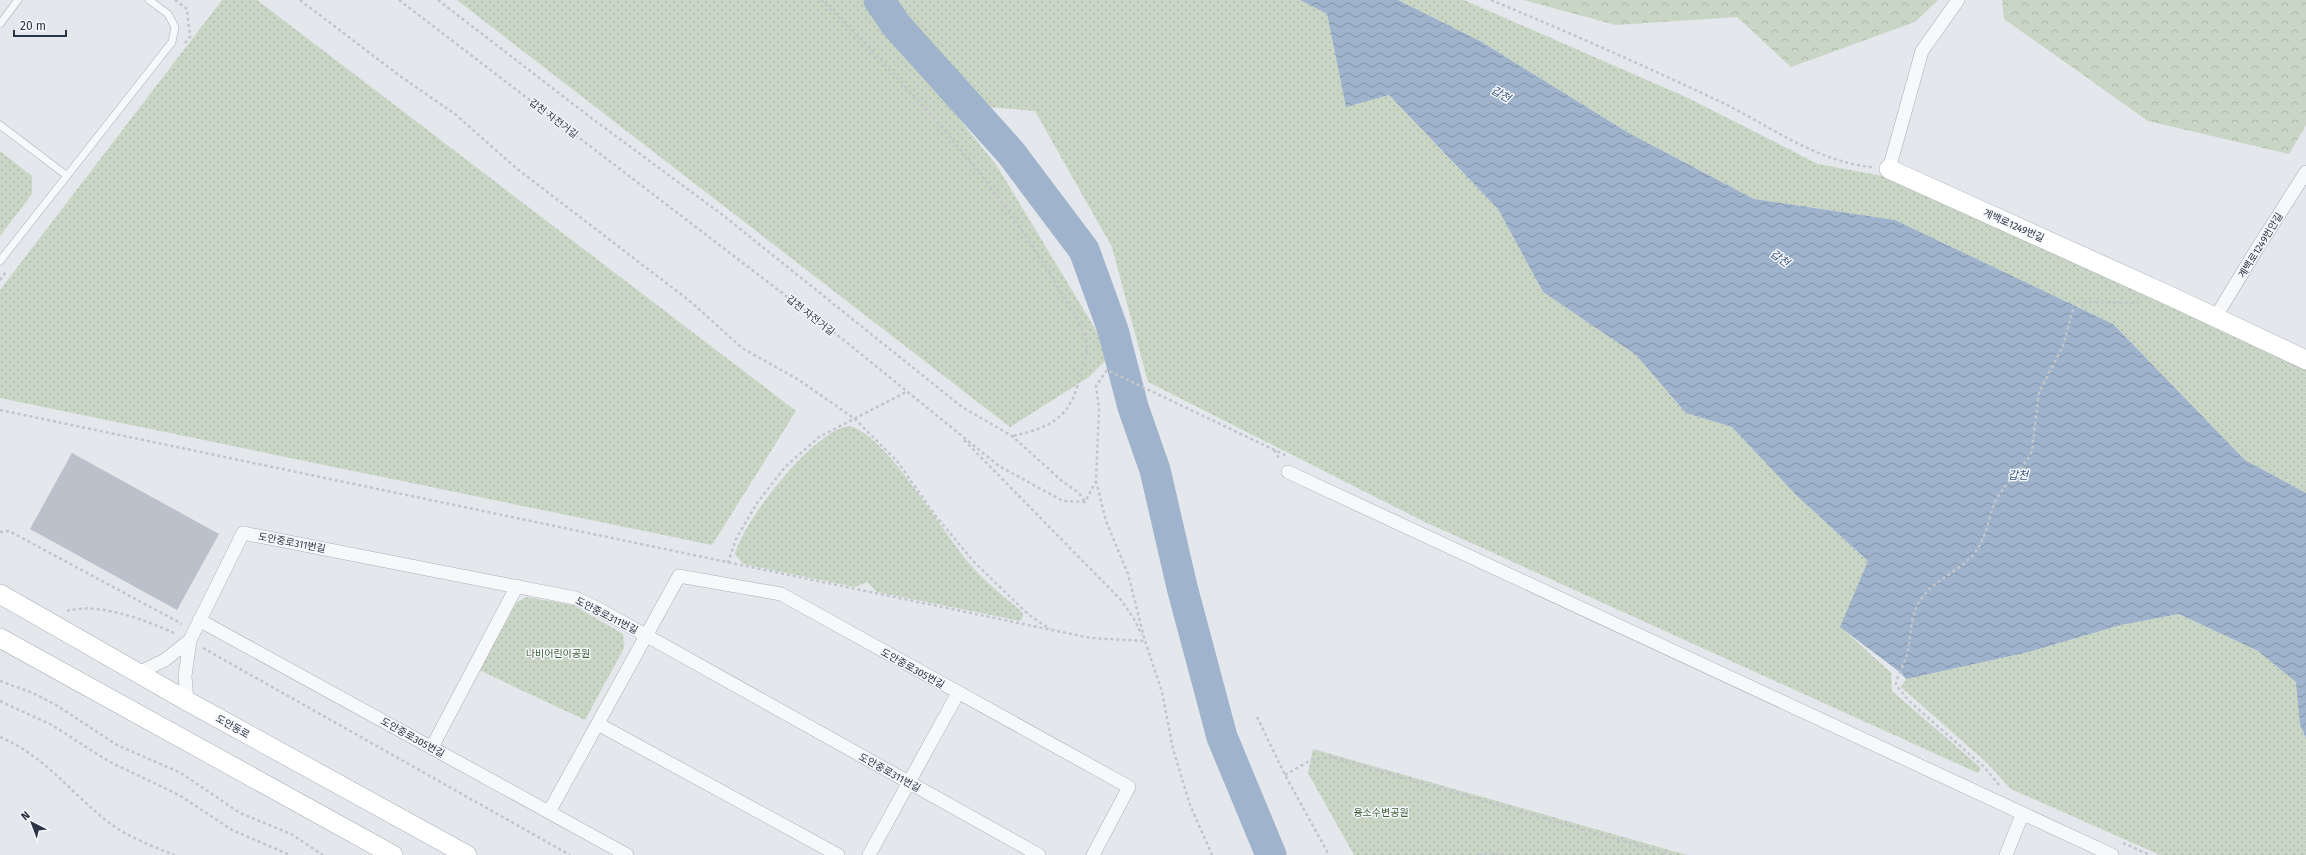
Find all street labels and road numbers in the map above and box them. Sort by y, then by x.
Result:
street label: 갑천 자전거길 [527,97,580,141]
street label: 계백로1249번길 [1981,207,2046,245]
street label: 계백로1249번안길 [2236,211,2286,280]
street label: 갑천 자전거길 [784,293,837,338]
street label: 도안중로311번길 [257,531,327,555]
street label: 도안중로311번길 [573,595,640,637]
street label: 도안중로305번길 [879,646,946,691]
street label: 도안동로 [214,713,252,741]
street label: 도안중로305번길 [379,715,446,760]
street label: 도안중로311번길 [857,751,922,795]

